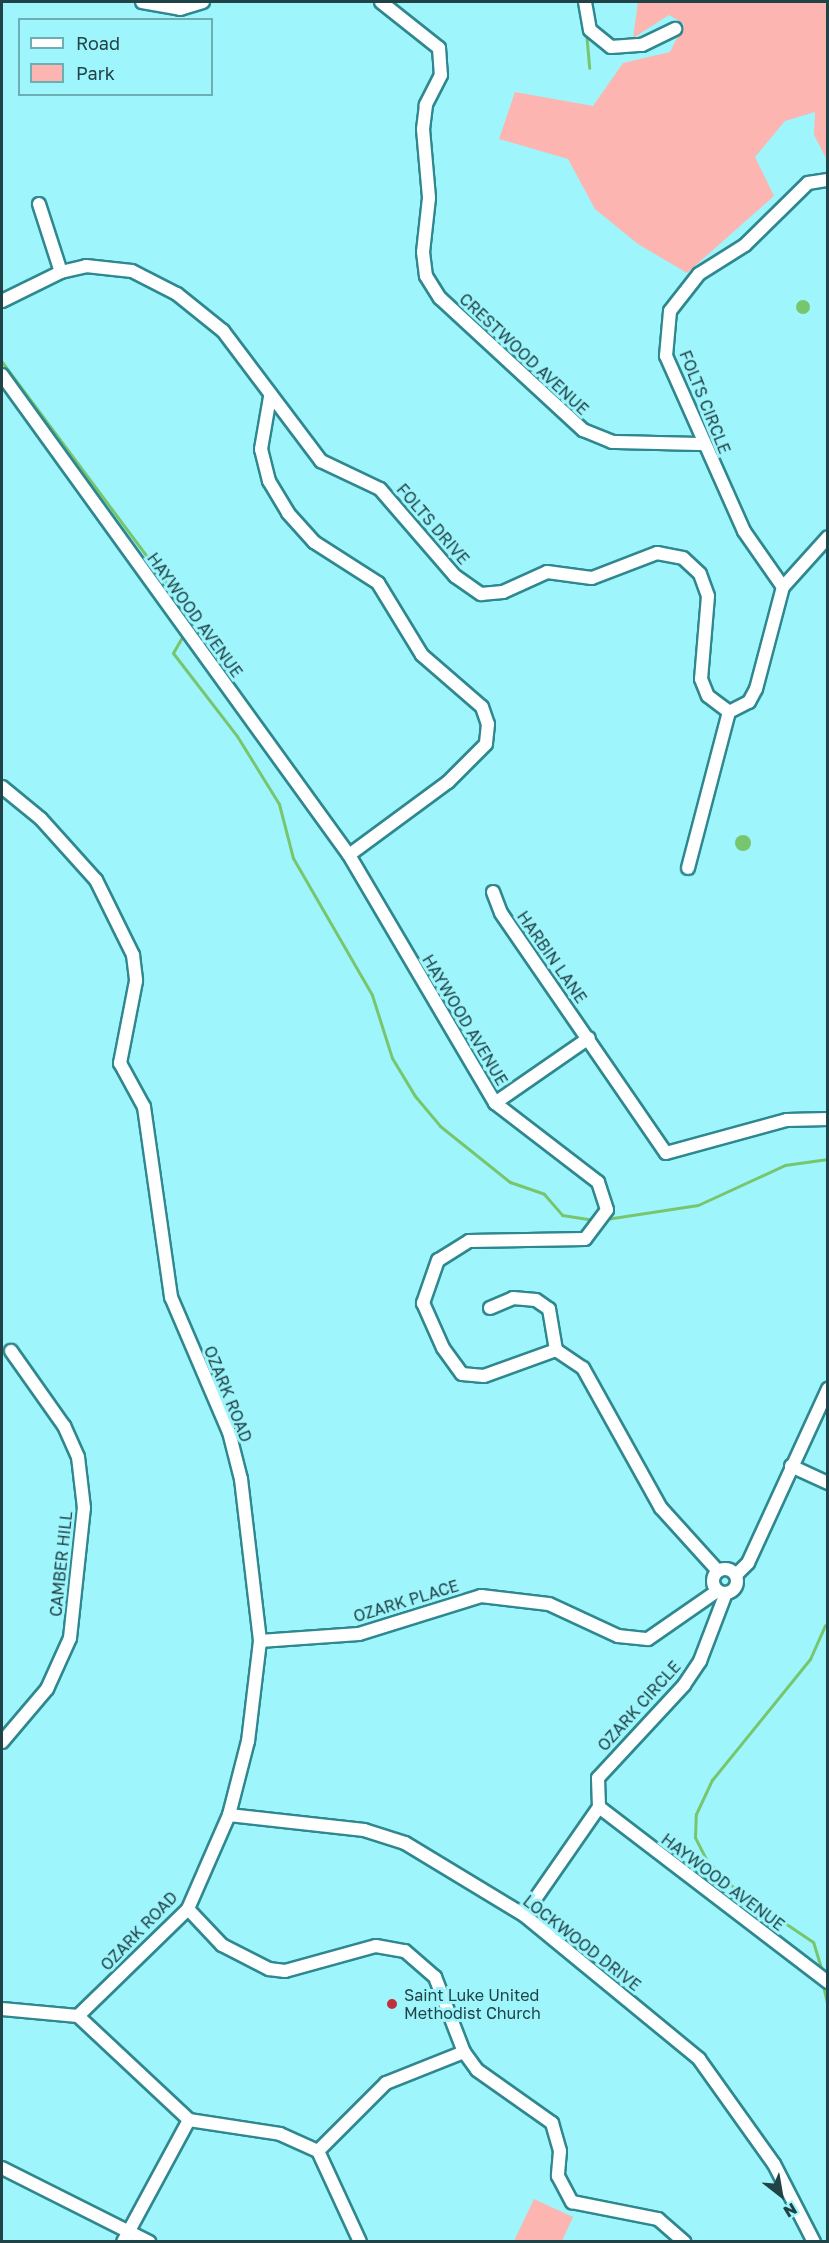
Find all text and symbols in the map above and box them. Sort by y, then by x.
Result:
legend [18,18,213,96]
text: Road [76,32,120,54]
text: Park [76,62,115,84]
street label: CRESTWOOD AVENUE [455,289,593,419]
street label: FOLTS CIRCLE [676,348,734,456]
street label: FOLTS DRIVE [393,480,473,568]
street label: HAYWOOD AVENUE [143,549,247,681]
street label: HARBIN LANE [513,907,591,1007]
street label: HAYWOOD AVENUE [418,951,512,1089]
street label: OZARK ROAD [200,1343,256,1445]
street label: CAMBER HILL [46,1510,76,1618]
street label: OZARK PLACE [351,1576,461,1626]
street label: OZARK CIRCLE [594,1657,684,1755]
street label: HAYWOOD AVENUE [658,1829,788,1935]
street label: OZARK ROAD [97,1888,181,1974]
street label: LOCKWOOD DRIVE [519,1891,645,1995]
place label: Saint Luke United Methodist Church [404,1985,541,2023]
marker: Saint Luke United Methodist Church [385,1997,399,2011]
north arrow [751,2165,811,2225]
text: N [780,2199,801,2222]

